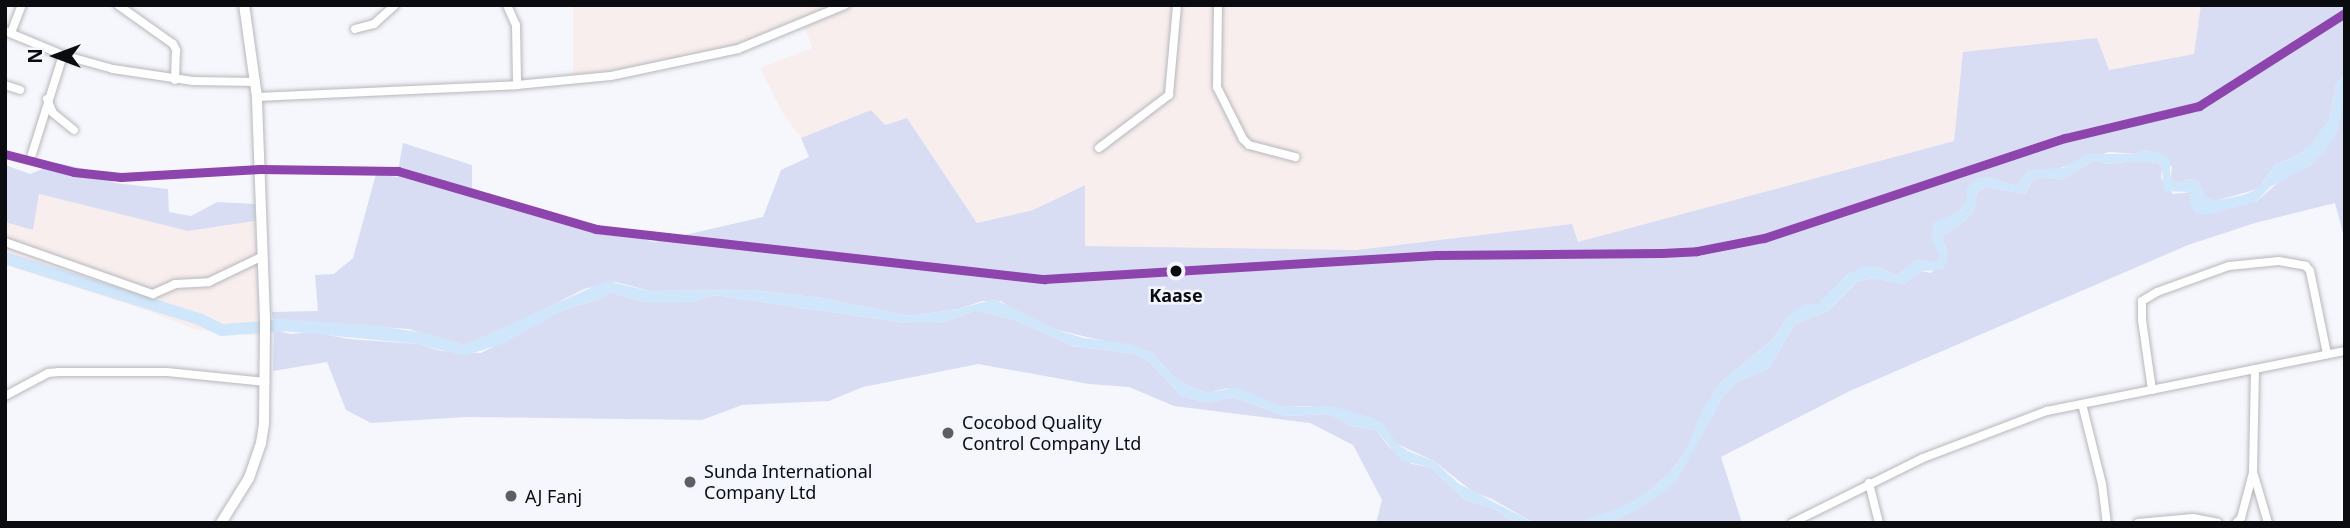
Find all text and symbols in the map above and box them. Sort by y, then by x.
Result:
north arrow [21,21,91,91]
text: N [22,48,48,64]
marker: Kaase [1165,260,1187,282]
place label: Kaase [1149,284,1203,306]
place label: Cocobod Quality Control Company Ltd [962,412,1141,454]
marker: Cocobod Quality Control Company Ltd [940,425,956,441]
place label: Sunda International Company Ltd [704,461,872,504]
marker: Sunda International Company Ltd [682,474,698,490]
place label: AJ Fanj [525,485,582,507]
marker: AJ Fanj [503,488,519,504]

